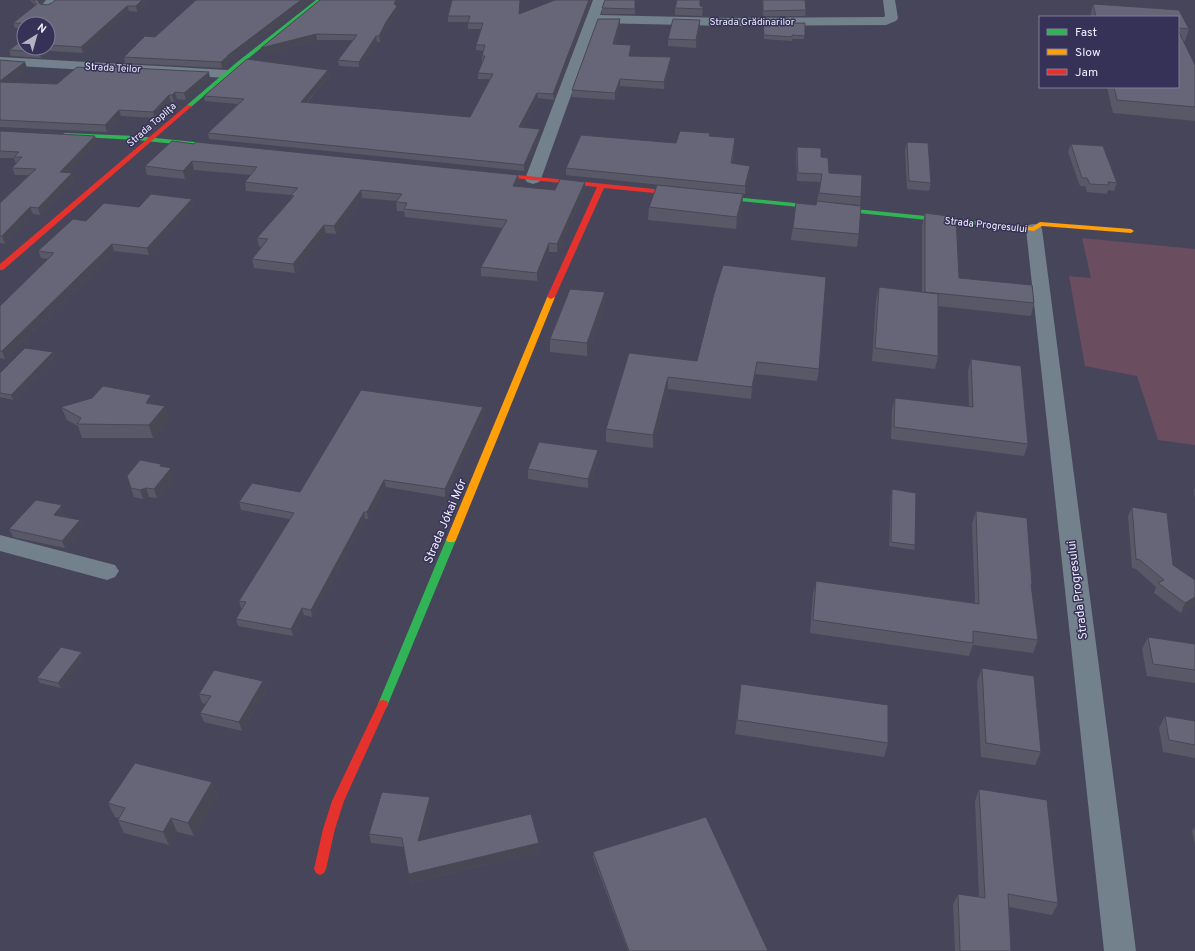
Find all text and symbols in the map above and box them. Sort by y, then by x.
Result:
north arrow [16,16,56,56]
street label: Strada Grădinarilor [709,16,795,29]
legend [1039,16,1179,88]
text: N [34,21,49,37]
text: Fast [1075,25,1097,41]
text: Slow [1075,45,1101,61]
street label: Strada Teilor [85,61,141,76]
text: Jam [1075,65,1098,81]
street label: Strada Toplița [125,100,179,150]
street label: Strada Progresului [944,215,1028,236]
street label: Strada Jókai Mór [421,476,471,566]
street label: Strada Progresului [1064,540,1092,640]

